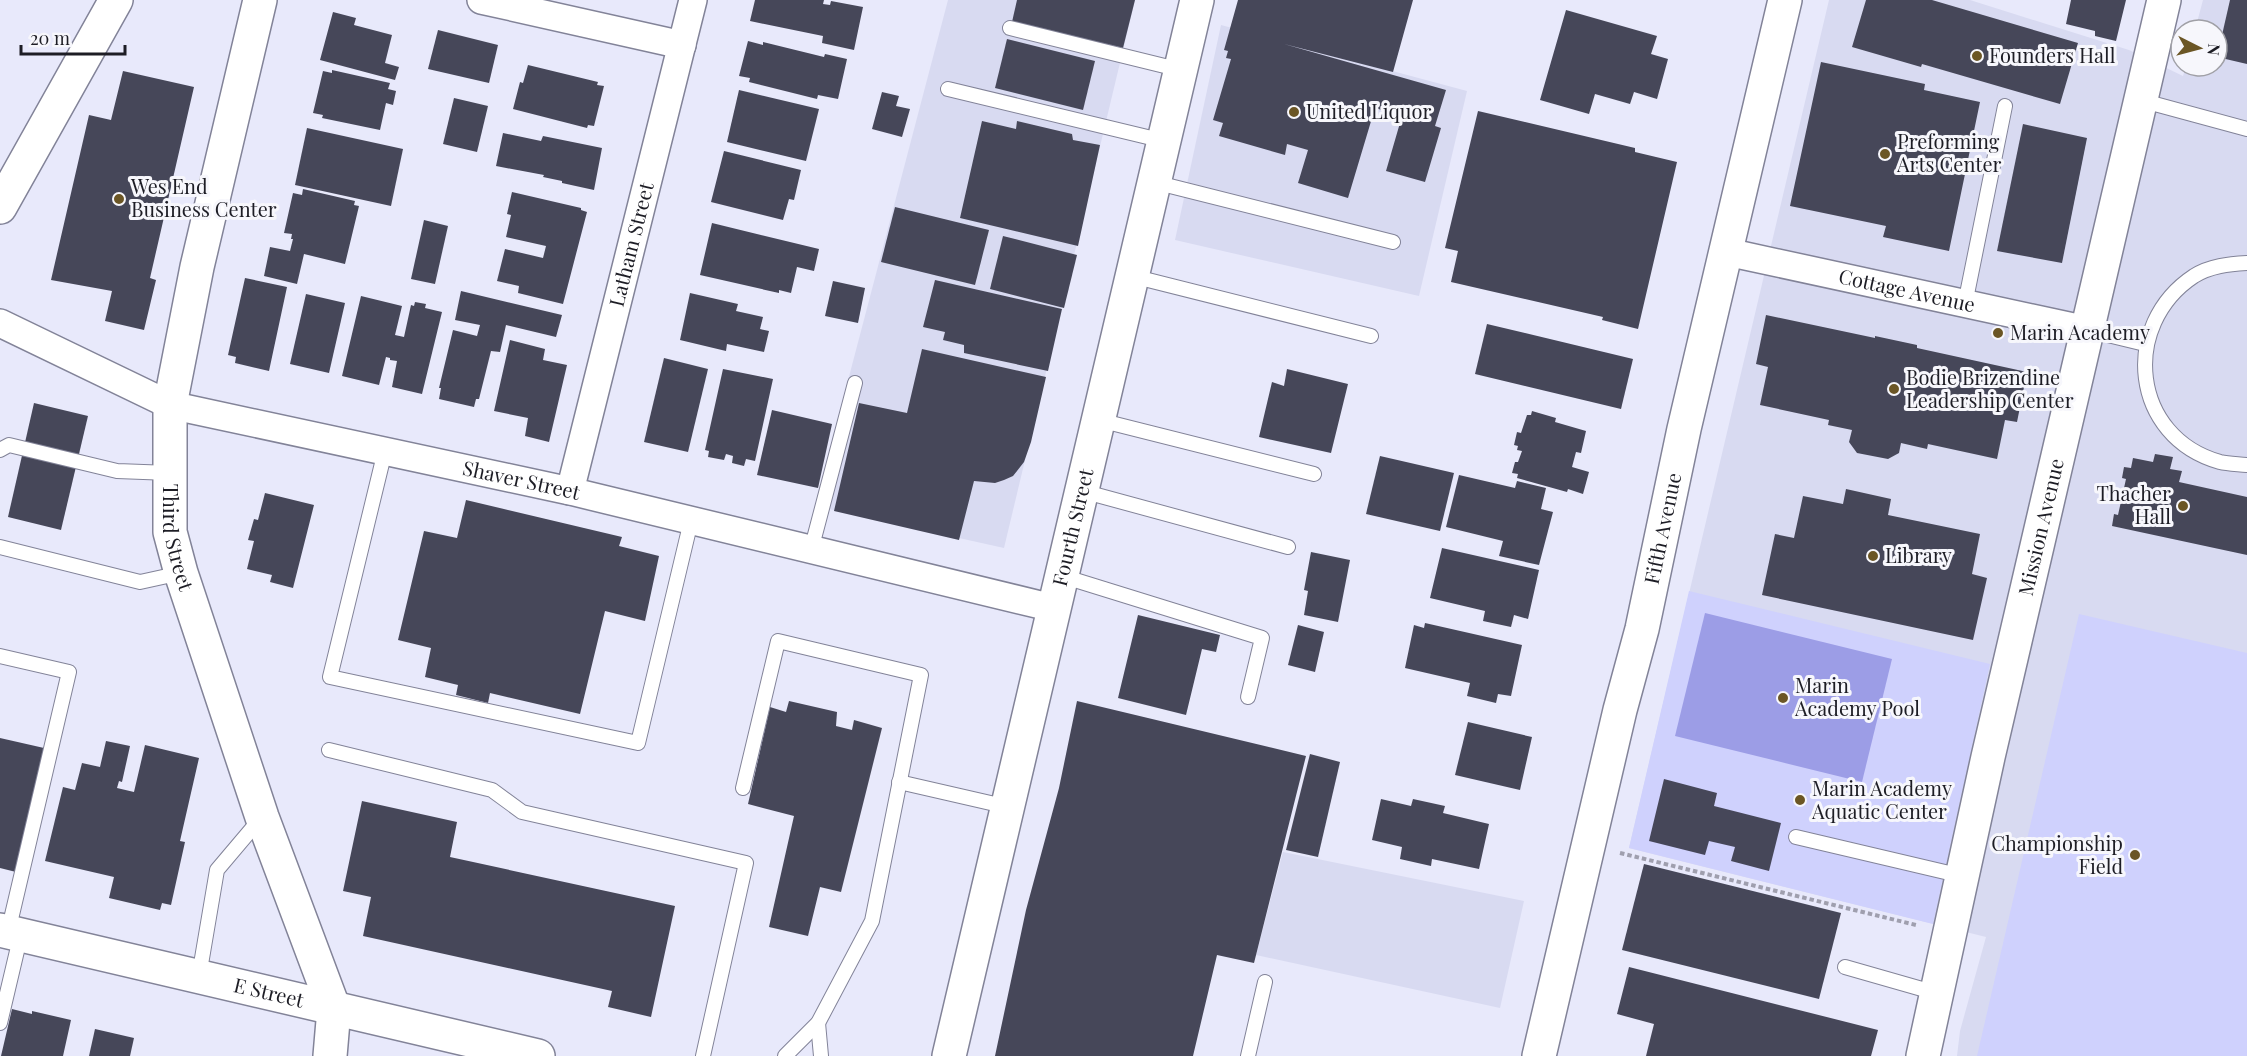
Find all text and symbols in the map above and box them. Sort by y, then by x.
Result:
scale bar [21,18,124,56]
north arrow [2169,18,2229,78]
text: 20 m [30,26,70,50]
place label: Founders Hall [1989,41,2116,68]
text: N [2203,43,2225,57]
marker: Founders Hall [1970,49,1984,63]
place label: United Liquor [1306,97,1431,124]
marker: United Liquor [1287,105,1301,119]
place label: Preforming Arts Center [1896,127,2002,177]
marker: Preforming Arts Center [1878,147,1892,161]
place label: Wes End Business Center [130,172,277,222]
street label: Latham Street [602,178,659,309]
marker: Wes End Business Center [112,192,126,206]
street label: Cottage Avenue [1836,262,1978,317]
place label: Marin Academy [2010,318,2150,345]
marker: Marin Academy [1991,326,2005,340]
place label: Bodie Brizendine Leadership Center [1906,363,2074,413]
marker: Bodie Brizendine Leadership Center [1887,382,1901,396]
street label: Shaver Street [460,453,584,505]
street label: Mission Avenue [2011,455,2069,598]
street label: Fourth Street [1045,465,1099,589]
street label: Fifth Avenue [1637,470,1686,586]
place label: Thacher Hall [2096,479,2171,529]
street label: Third Street [158,484,201,595]
marker: Thacher Hall [2176,499,2190,513]
place label: Library [1885,541,1952,568]
marker: Library [1866,549,1880,563]
place label: Marin Academy Pool [1794,671,1920,721]
marker: Marin Academy Pool [1776,691,1790,705]
place label: Marin Academy Aquatic Center [1811,774,1952,824]
marker: Marin Academy Aquatic Center [1793,793,1807,807]
place label: Championship Field [1991,829,2123,879]
marker: Championship Field [2128,848,2142,862]
street label: E Street [231,970,308,1013]

